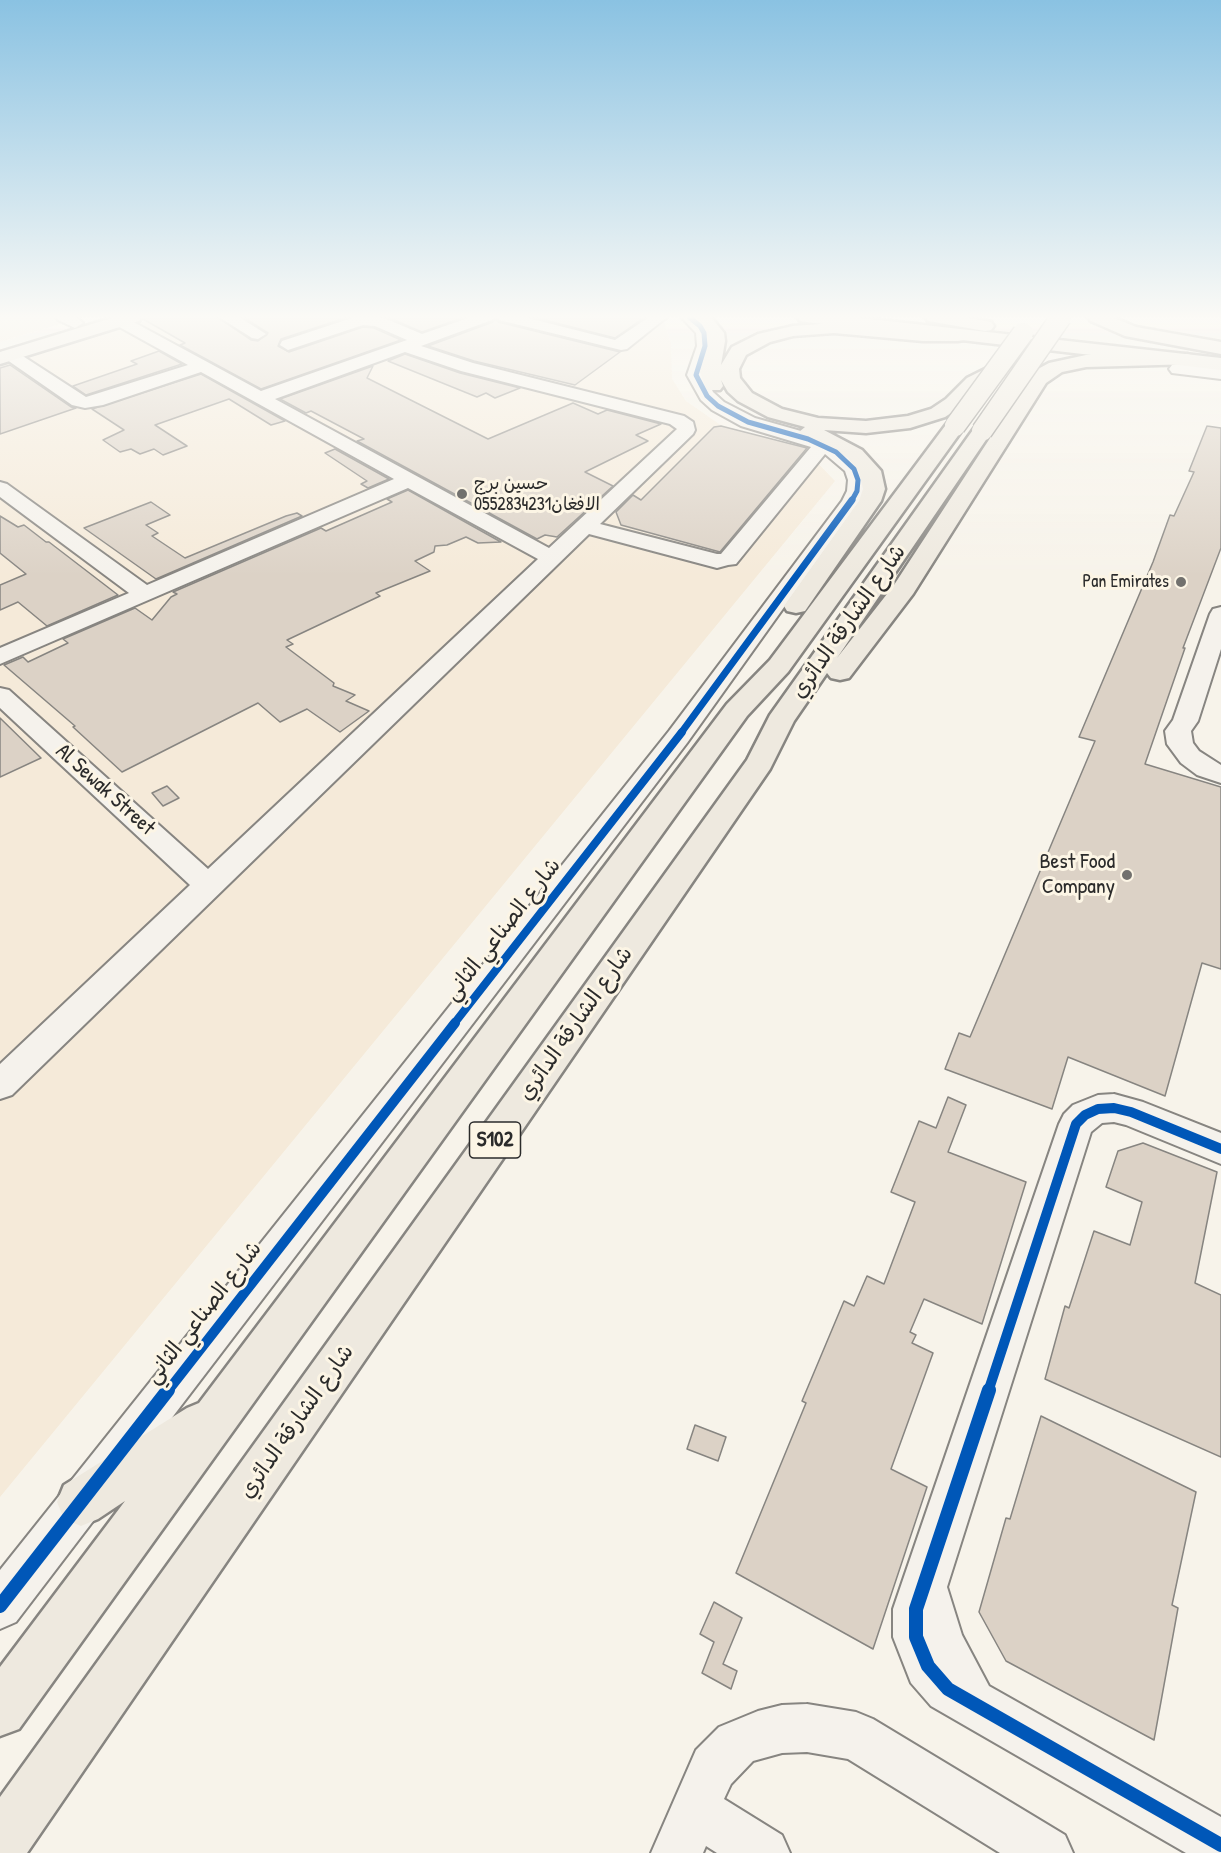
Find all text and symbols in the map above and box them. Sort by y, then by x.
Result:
place label: حسين برج الافغان0552834231 [474,473,600,516]
marker: حسين برج الافغان0552834231 [455,487,469,501]
street label: شارع الشارقة الدائري [786,540,912,704]
place label: Pan Emirates [1083,571,1169,593]
marker: Pan Emirates [1174,575,1188,589]
street label: Al Sewak Street [50,738,160,842]
place label: Best Food Company [1039,849,1115,900]
street label: شارع الصناعي الثاني [439,853,567,1007]
marker: Best Food Company [1120,868,1134,882]
street label: شارع الشارقة الدائري [513,942,639,1106]
road number: S102 [470,1122,520,1158]
street label: شارع الصناعي الثاني [140,1236,268,1390]
street label: شارع الشارقة الدائري [234,1340,360,1504]

